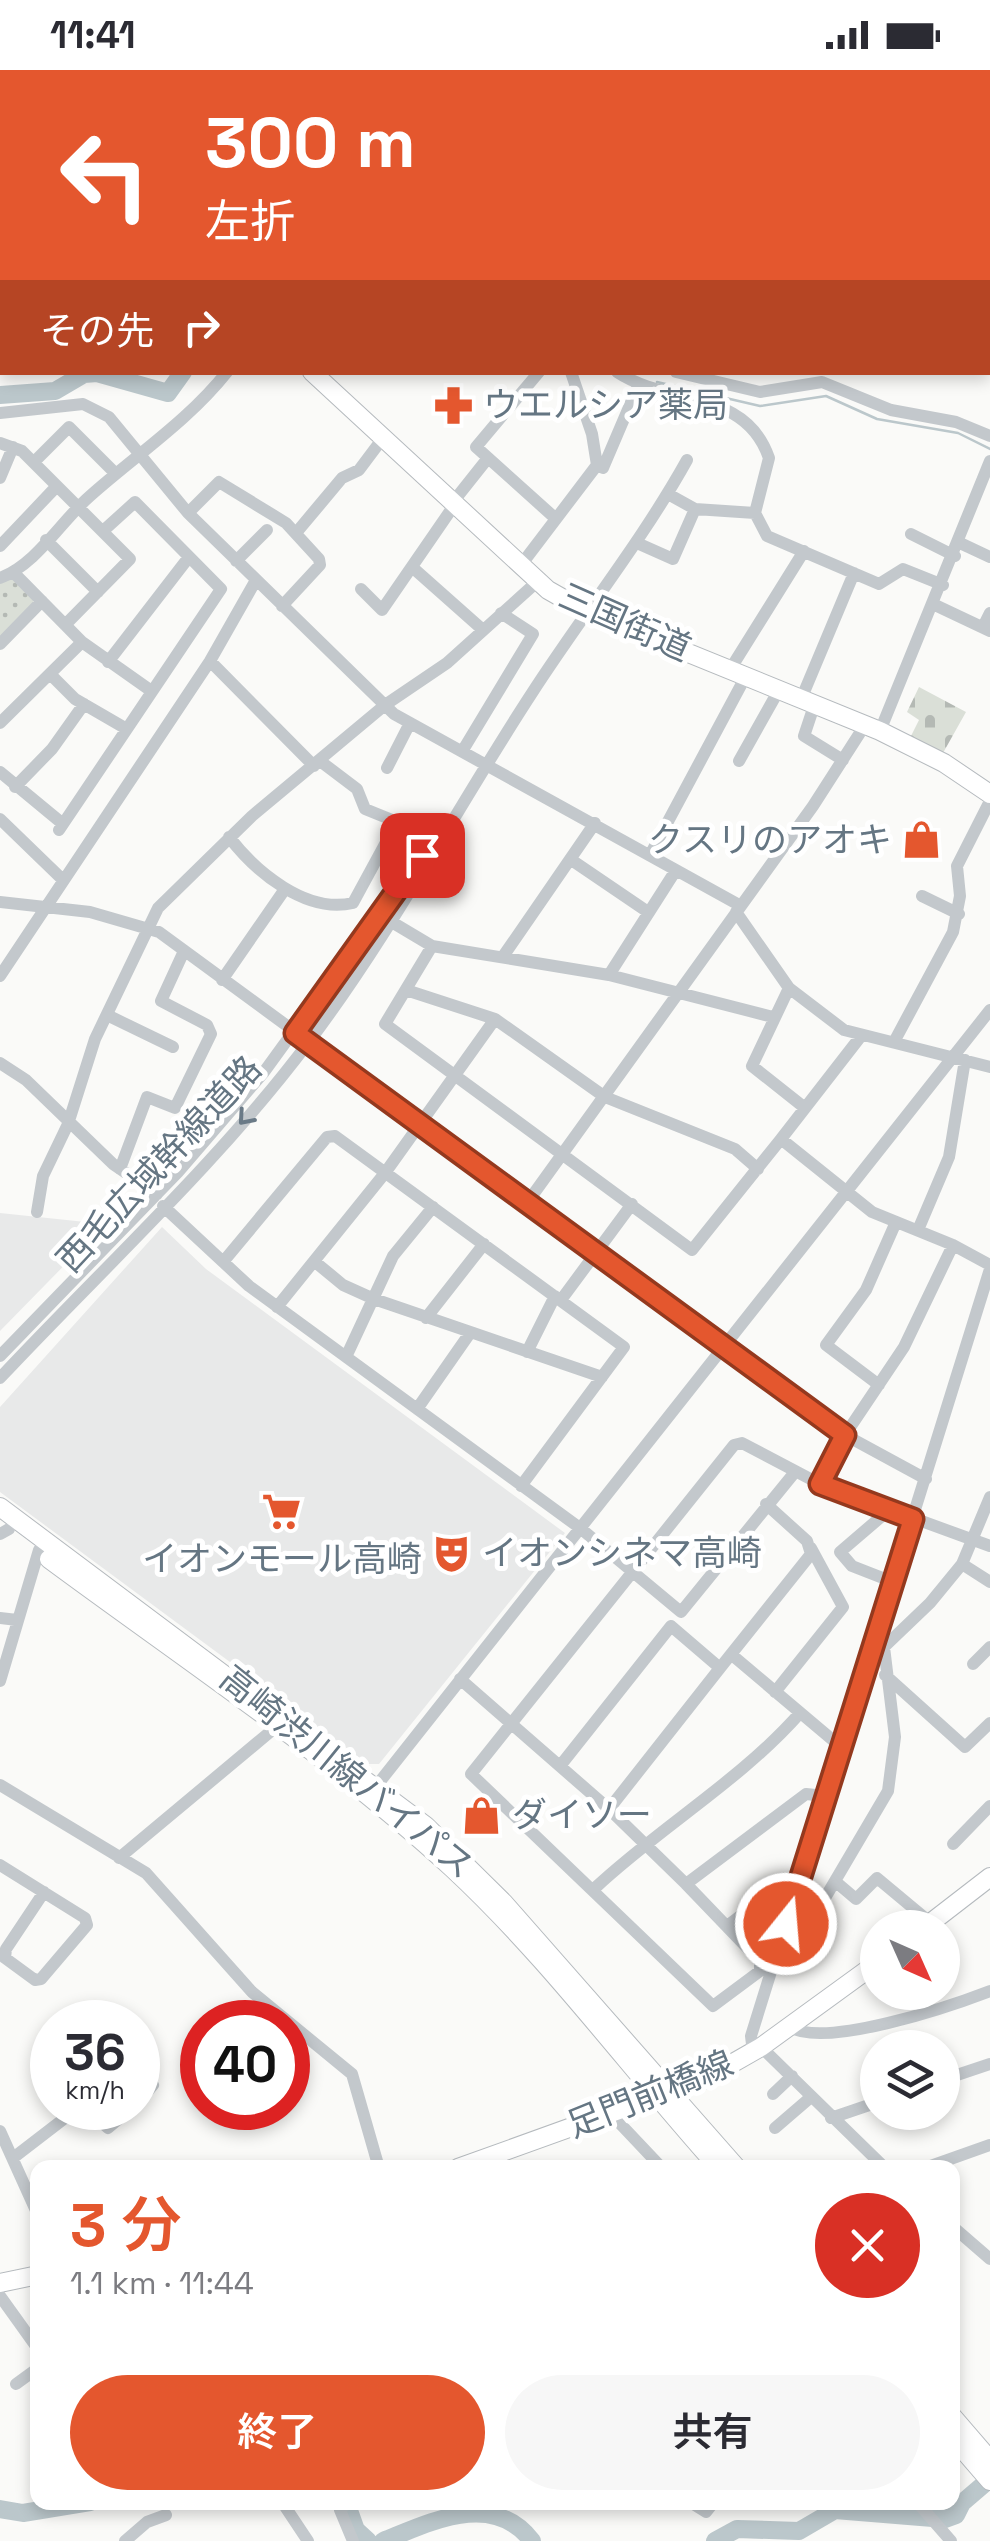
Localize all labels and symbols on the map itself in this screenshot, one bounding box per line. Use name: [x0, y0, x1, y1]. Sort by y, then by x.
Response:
place label: ウエルシア薬局: [483, 383, 728, 427]
pharmacy icon: ウエルシア薬局: [432, 384, 474, 426]
street label: 三国街道: [552, 573, 698, 671]
pin: [380, 813, 465, 898]
place label: クスリのアオキ: [648, 818, 892, 862]
shop icon: クスリのアオキ: [901, 819, 943, 861]
street label: 西毛広域幹線道路: [47, 1047, 271, 1281]
one-way arrow: [239, 1106, 257, 1125]
supermarket icon: イオンモール高崎: [261, 1491, 303, 1533]
place label: イオンシネマ高崎: [482, 1531, 762, 1575]
theatre icon: イオンシネマ高崎: [431, 1532, 473, 1574]
place label: イオンモール高崎: [142, 1537, 422, 1581]
street label: 高崎渋川線バイパス: [211, 1656, 483, 1888]
place label: ダイソー: [512, 1793, 652, 1837]
shop icon: ダイソー: [461, 1794, 503, 1836]
position arrow: [734, 1872, 838, 1976]
north arrow: [860, 1910, 960, 2010]
speed limit sign: 40: [180, 2000, 310, 2130]
street label: 足門前橋線: [561, 2041, 739, 2147]

